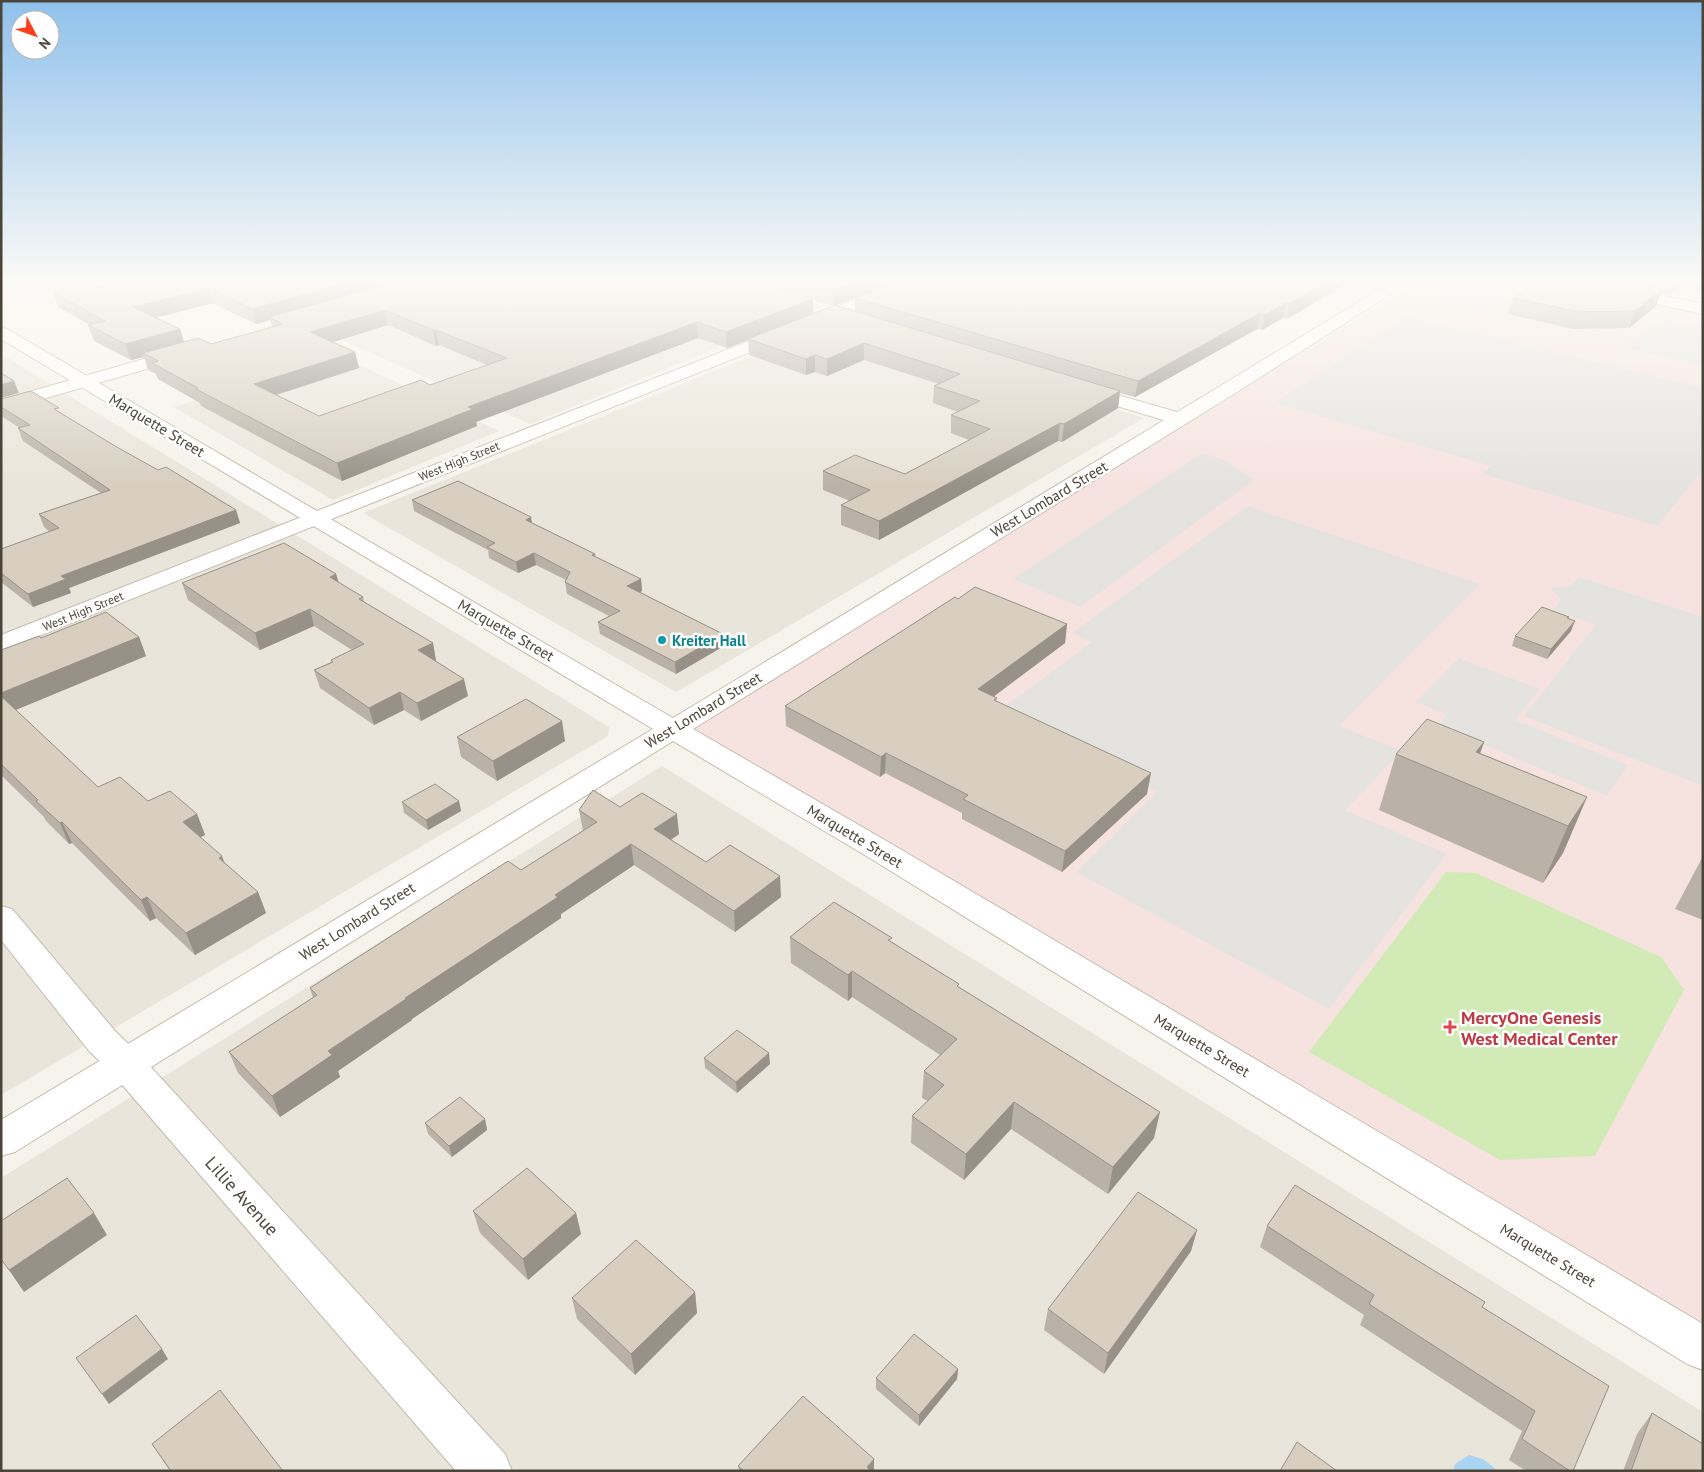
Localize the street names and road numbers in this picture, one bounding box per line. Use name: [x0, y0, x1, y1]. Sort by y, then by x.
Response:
street label: Marquette Street: [106, 389, 208, 461]
street label: West High Street: [416, 438, 502, 484]
street label: West Lombard Street: [987, 457, 1111, 541]
street label: West High Street: [40, 588, 126, 634]
street label: Marquette Street: [454, 595, 558, 665]
street label: West Lombard Street: [641, 668, 765, 752]
street label: Marquette Street: [804, 800, 906, 872]
street label: West Lombard Street: [296, 878, 418, 964]
street label: Marquette Street: [1151, 1009, 1253, 1081]
street label: Lillie Avenue: [200, 1151, 284, 1241]
street label: Marquette Street: [1497, 1219, 1599, 1291]

